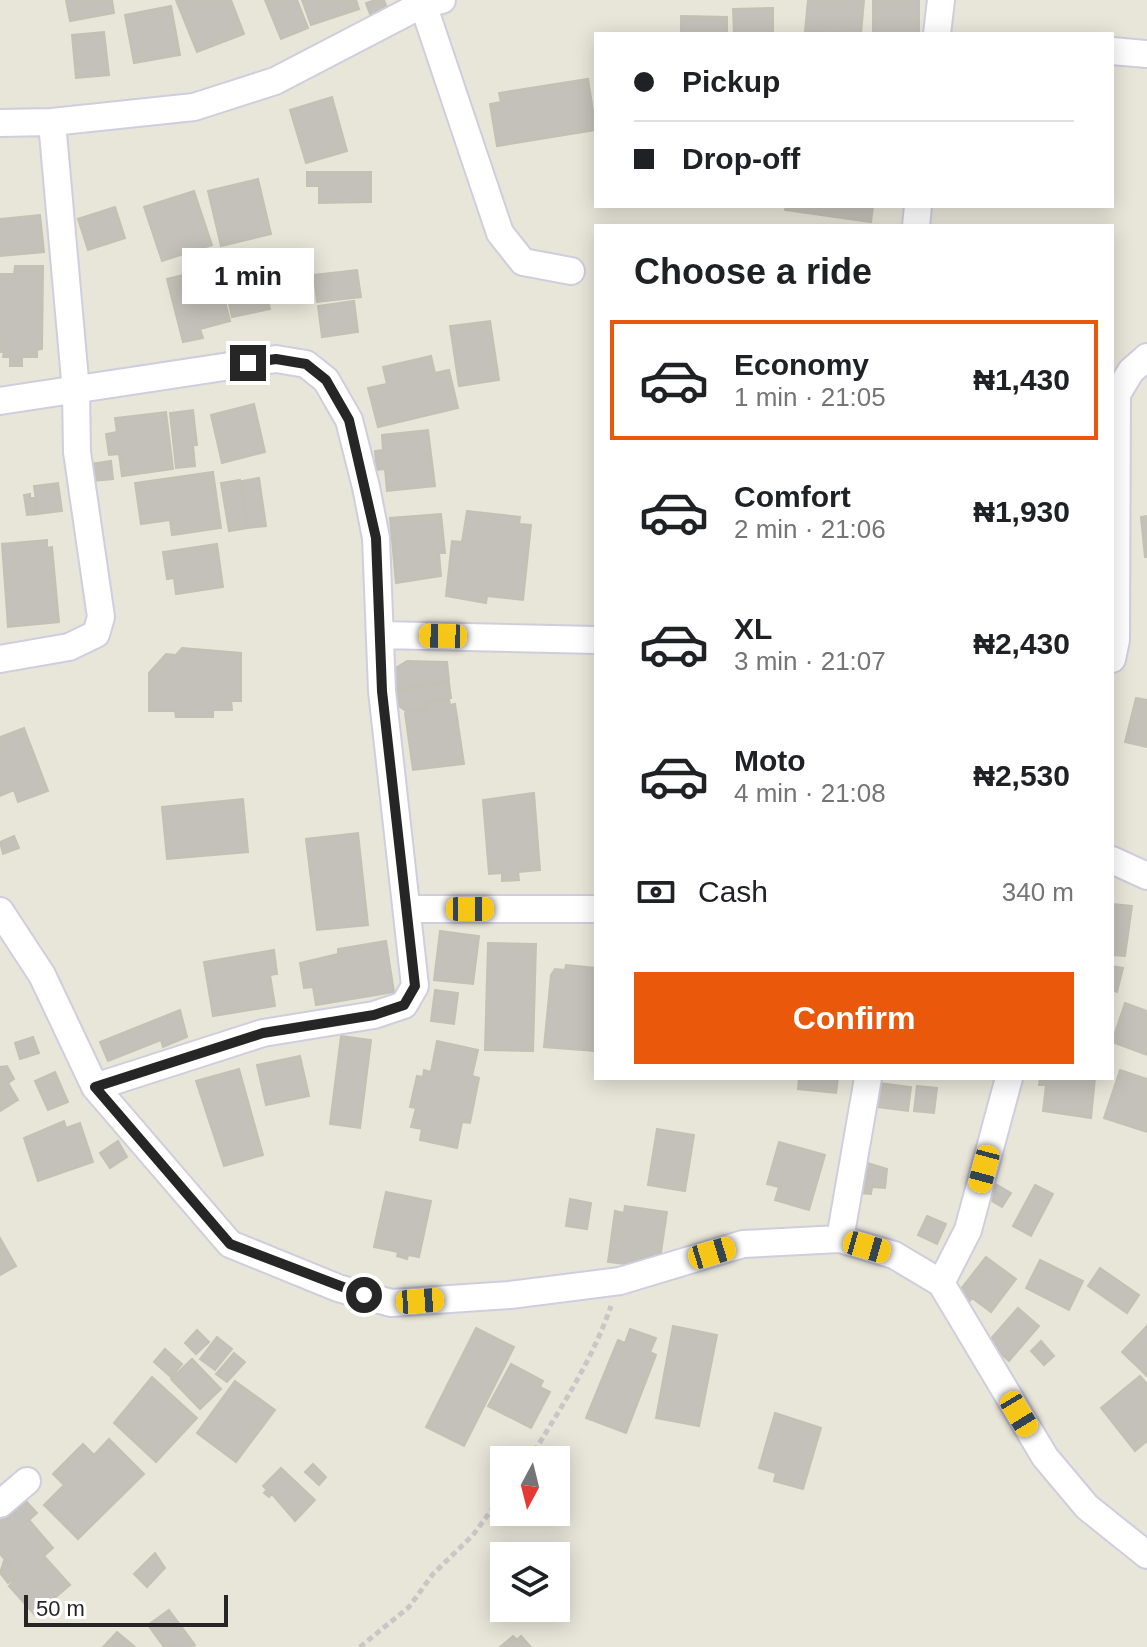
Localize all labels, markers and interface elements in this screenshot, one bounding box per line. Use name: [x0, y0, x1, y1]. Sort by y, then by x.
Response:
text: Pickup: [682, 65, 780, 98]
text: Drop-off: [682, 142, 800, 175]
callout: 1 min: [182, 247, 314, 303]
text: Choose a ride: [634, 251, 872, 292]
text: 1 min: [214, 261, 282, 291]
icon: car: [638, 344, 710, 416]
route end: [230, 345, 266, 381]
text: Economy: [734, 348, 869, 381]
text: ₦1,430: [973, 363, 1070, 396]
text: 1 min · 21:05: [734, 382, 886, 412]
icon: car: [638, 476, 710, 548]
text: Comfort: [734, 480, 851, 513]
text: ₦1,930: [973, 495, 1070, 528]
text: 2 min · 21:06: [734, 514, 886, 544]
icon: car: [638, 608, 710, 680]
text: XL: [734, 612, 772, 645]
car: [419, 624, 467, 648]
text: ₦2,430: [973, 627, 1070, 660]
text: 3 min · 21:07: [734, 646, 886, 676]
icon: car: [638, 740, 710, 812]
text: Moto: [734, 744, 806, 777]
text: ₦2,530: [973, 759, 1070, 792]
text: 4 min · 21:08: [734, 778, 886, 808]
icon: cash: [634, 870, 678, 914]
text: Cash: [698, 875, 768, 908]
text: 340 m: [1002, 877, 1074, 907]
car: [446, 897, 494, 921]
button: Confirm: [634, 972, 1074, 1064]
car: [966, 1143, 1002, 1195]
car: [841, 1229, 893, 1265]
car: [686, 1235, 738, 1271]
route start: [346, 1277, 382, 1313]
car: [395, 1287, 445, 1315]
car: [996, 1387, 1042, 1441]
north arrow: [490, 1446, 570, 1526]
map controls: [490, 1446, 570, 1622]
button: layers: [490, 1542, 570, 1622]
scale bar: [24, 1591, 228, 1627]
text: 50 m: [36, 1596, 85, 1621]

